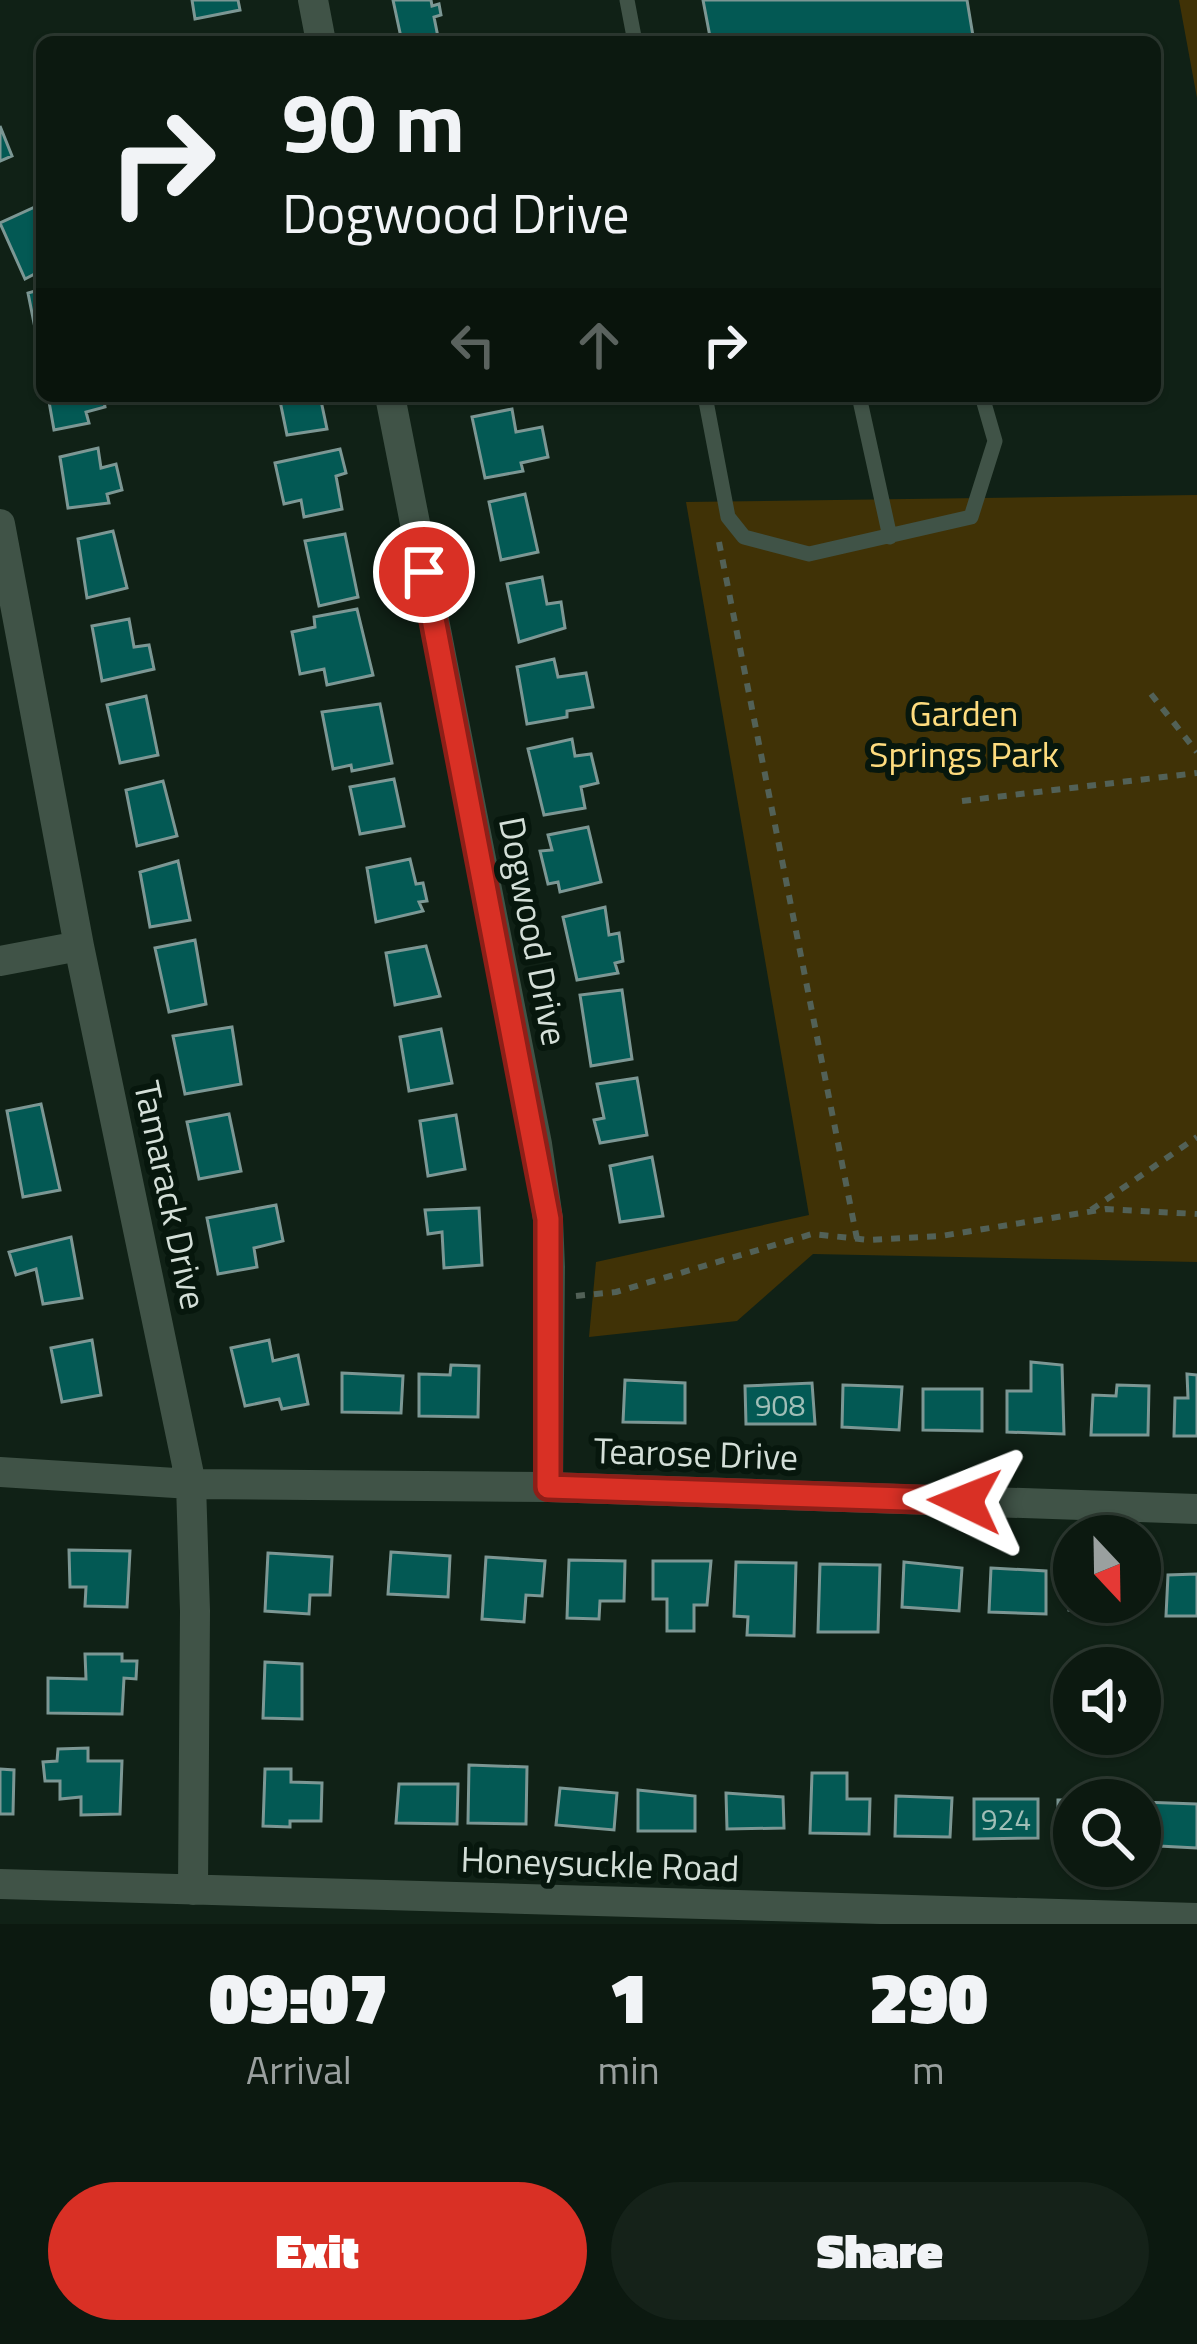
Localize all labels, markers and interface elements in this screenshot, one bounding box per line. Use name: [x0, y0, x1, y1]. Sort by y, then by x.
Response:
text: 90 m: [282, 57, 465, 185]
icon: right: [84, 84, 240, 240]
text: Dogwood Drive: [282, 172, 630, 254]
icon: left: [440, 312, 506, 378]
icon: ahead: [566, 312, 632, 378]
icon: right: [692, 312, 758, 378]
pin: [373, 521, 475, 623]
icon: arrive: [391, 539, 457, 605]
park label: Garden Springs Park: [869, 685, 1059, 781]
street label: Dogwood Drive: [485, 812, 583, 1050]
street label: Tamarack Drive: [120, 1076, 222, 1314]
house number: 908: [755, 1382, 805, 1428]
street label: Tearose Drive: [593, 1422, 799, 1484]
position arrow: [902, 1438, 1028, 1564]
north arrow: [1053, 1515, 1161, 1623]
map controls: [1053, 1515, 1161, 1887]
button: sound: [1053, 1647, 1161, 1755]
button: search: [1053, 1779, 1161, 1887]
house number: 924: [981, 1796, 1031, 1842]
street label: Honeysuckle Road: [460, 1831, 740, 1895]
text: 09:07: [209, 1941, 388, 2051]
text: 1: [609, 1941, 648, 2051]
text: 290: [869, 1941, 988, 2051]
text: Arrival: [246, 2040, 352, 2099]
text: min: [598, 2040, 660, 2099]
text: m: [912, 2040, 945, 2099]
button: Exit: [48, 2182, 587, 2320]
button: Share: [611, 2182, 1149, 2320]

